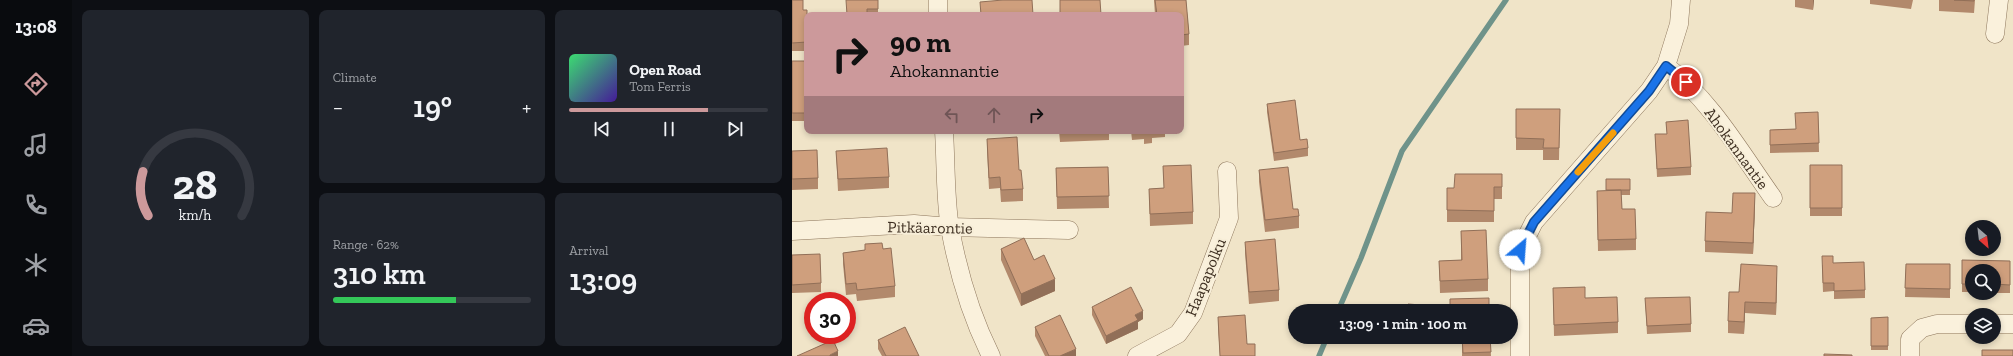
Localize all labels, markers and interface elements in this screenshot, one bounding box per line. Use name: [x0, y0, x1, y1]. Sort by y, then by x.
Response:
text: 13:08: [15, 16, 57, 38]
text: 90 m: [890, 26, 951, 59]
icon: right: [824, 28, 876, 80]
text: Ahokannantie: [890, 60, 999, 82]
text: Open Road: [629, 61, 701, 79]
pin: [1669, 65, 1703, 99]
icon: directions: [22, 70, 50, 98]
text: Climate: [333, 70, 377, 85]
icon: arrive: [1675, 71, 1697, 93]
text: Tom Ferris: [629, 79, 691, 94]
text: 19°: [413, 89, 452, 125]
text: −: [333, 94, 343, 121]
text: +: [522, 94, 531, 121]
icon: left: [941, 104, 963, 126]
icon: ahead: [983, 104, 1005, 126]
icon: right: [1025, 104, 1047, 126]
street label: Ahokannantie: [1700, 104, 1773, 193]
icon: previous: [591, 118, 613, 140]
icon: pause: [658, 118, 680, 140]
icon: next: [724, 118, 746, 140]
icon: music: [22, 131, 50, 159]
text: 28: [173, 160, 218, 210]
icon: phone: [22, 191, 50, 219]
text: km/h: [179, 207, 212, 224]
street label: Pitkäarontie: [887, 217, 973, 238]
north arrow: [1965, 220, 2001, 256]
map controls: [1965, 220, 2001, 344]
position arrow: [1499, 229, 1541, 271]
street label: Haapapolku: [1181, 235, 1230, 319]
text: Range · 62%: [333, 237, 399, 252]
text: Arrival: [569, 243, 609, 258]
icon: climate: [22, 251, 50, 279]
text: 310 km: [333, 256, 426, 292]
text: 13:09: [569, 262, 637, 298]
button: search: [1965, 264, 2001, 300]
speed limit sign: 30: [804, 292, 856, 344]
button: layers: [1965, 308, 2001, 344]
icon: car: [22, 312, 50, 340]
text: 13:09 · 1 min · 100 m: [1339, 315, 1467, 333]

